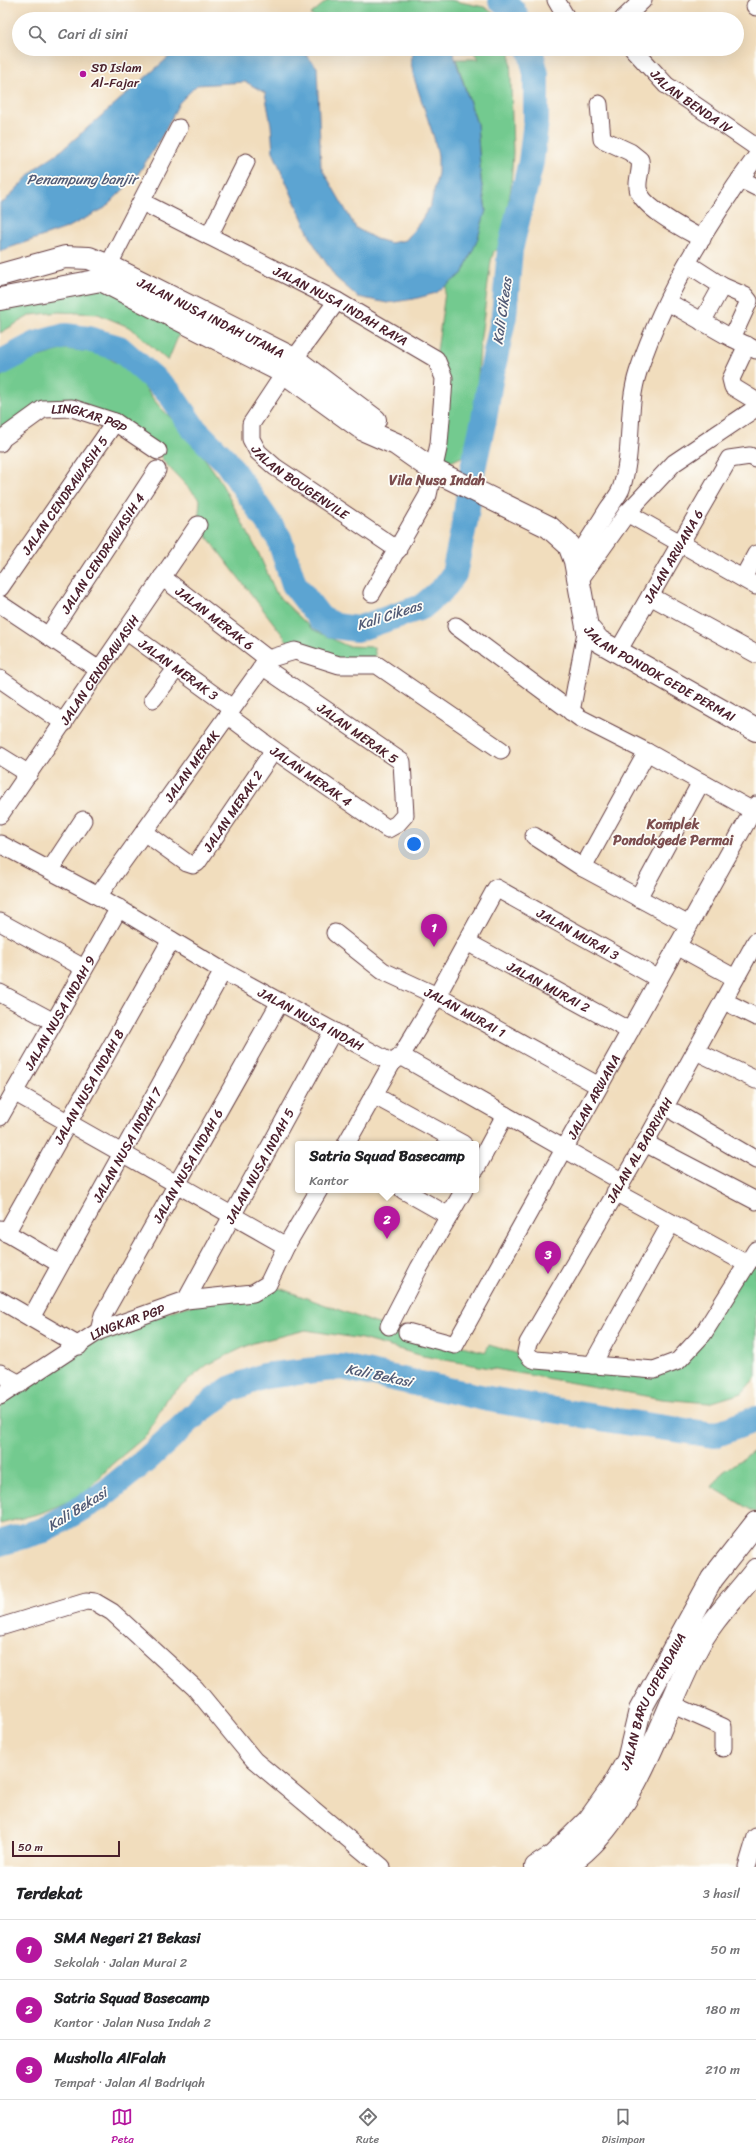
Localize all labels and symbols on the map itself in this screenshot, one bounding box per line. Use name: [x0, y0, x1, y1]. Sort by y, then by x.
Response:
place label: SD Islam Al-Fajar: [90, 56, 142, 94]
street label: JALAN BENDA IV: [644, 63, 738, 140]
marker: SD Islam Al-Fajar: [78, 69, 88, 79]
water label: Penampung banjir: [27, 167, 139, 192]
street label: JALAN NUSA INDAH RAYA: [268, 259, 412, 352]
street label: JALAN NUSA INDAH UTAMA: [132, 271, 288, 364]
water label: Kali Cikeas: [485, 274, 520, 346]
street label: LINGKAR PGP: [51, 397, 132, 440]
street label: JALAN CENDRAWASIH 5: [15, 431, 114, 561]
street label: JALAN BOUGENVILE: [244, 441, 354, 526]
district label: Vila Nusa Indah: [389, 468, 486, 493]
street label: JALAN CENDRAWASIH 4: [54, 488, 151, 619]
street label: JALAN ARWANA 6: [637, 505, 710, 608]
street label: JALAN MERAK 6: [169, 580, 259, 656]
water label: Kali Cikeas: [353, 593, 427, 638]
street label: JALAN CENDRAWASIH: [53, 609, 146, 731]
street label: JALAN PONDOK GEDE PERMAI: [577, 619, 740, 728]
street label: JALAN MERAK 3: [133, 632, 223, 707]
street label: JALAN MERAK 5: [311, 696, 403, 770]
street label: JALAN MERAK: [157, 725, 226, 808]
street label: JALAN MERAK 4: [265, 739, 357, 813]
street label: JALAN MERAK 2: [196, 765, 269, 857]
district label: Komplek Pondokgede Permai: [613, 812, 734, 853]
your location: [404, 834, 424, 854]
street label: JALAN MURAI 3: [531, 901, 623, 967]
pin: 1: [421, 914, 447, 947]
street label: JALAN NUSA INDAH 9: [17, 951, 102, 1076]
street label: JALAN MURAI 2: [502, 954, 595, 1019]
street label: JALAN MURAI 1: [420, 980, 510, 1044]
street label: JALAN NUSA INDAH: [253, 981, 369, 1058]
street label: JALAN NUSA INDAH 8: [47, 1025, 131, 1150]
street label: JALAN ARWANA: [560, 1050, 627, 1145]
street label: JALAN NUSA INDAH 7: [86, 1082, 169, 1208]
street label: JALAN AL BADRIYAH: [599, 1093, 679, 1208]
street label: JALAN NUSA INDAH 6: [146, 1104, 229, 1228]
street label: JALAN NUSA INDAH 5: [218, 1104, 301, 1229]
pin: 2: [374, 1206, 400, 1239]
pin: 3: [535, 1241, 561, 1274]
street label: LINGKAR PGP: [85, 1297, 169, 1347]
water label: Kali Bekasi: [344, 1356, 417, 1395]
water label: Kali Bekasi: [42, 1479, 115, 1538]
street label: JALAN BARU CIPENDAWA: [613, 1629, 692, 1775]
scale bar: [12, 1839, 120, 1858]

